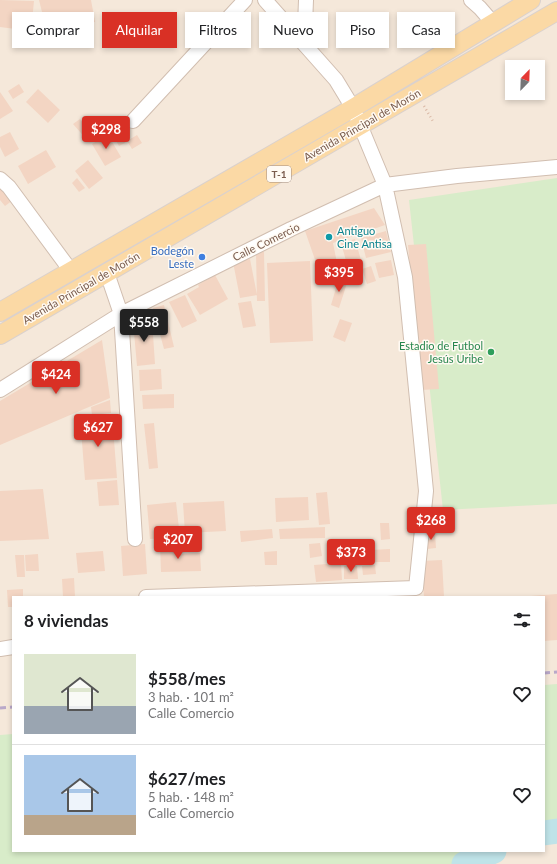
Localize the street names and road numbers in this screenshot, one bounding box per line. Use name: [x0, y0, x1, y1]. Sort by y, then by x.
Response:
street label: Avenida Principal de Morón: [301, 86, 423, 163]
road number: T-1: [267, 166, 291, 182]
street label: Calle Comercio: [230, 220, 301, 263]
street label: Avenida Principal de Morón: [20, 249, 142, 326]

